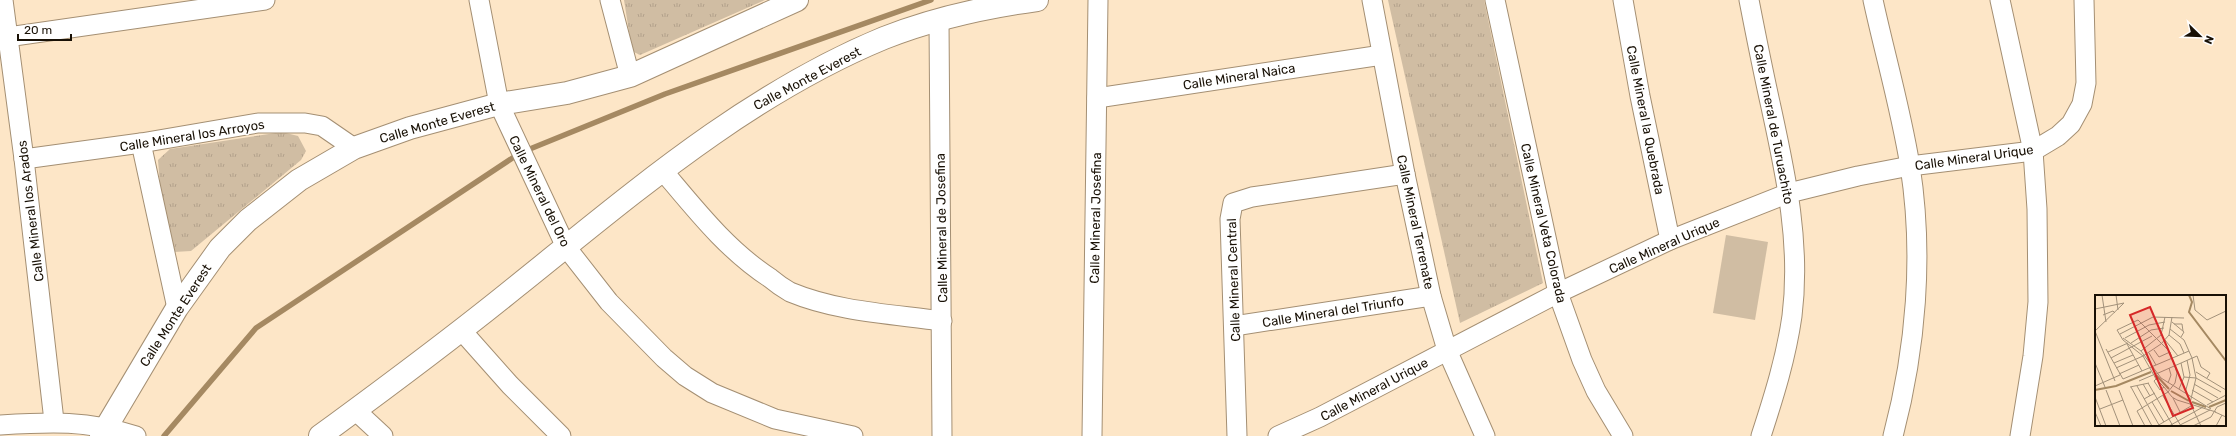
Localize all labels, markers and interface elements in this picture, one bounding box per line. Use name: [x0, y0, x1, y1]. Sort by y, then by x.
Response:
scale bar: [18, 16, 71, 42]
north arrow: [2180, 16, 2220, 56]
text: 20 m: [24, 23, 52, 37]
text: N: [2201, 34, 2216, 46]
street label: Calle Mineral de Turuachito: [1751, 43, 1796, 205]
street label: Calle Monte Everest: [751, 44, 863, 113]
street label: Calle Mineral la Quebrada: [1624, 44, 1667, 196]
street label: Calle Mineral Naica: [1182, 60, 1296, 93]
street label: Calle Monte Everest: [378, 99, 497, 146]
street label: Calle Mineral los Arroyos: [119, 117, 266, 154]
street label: Calle Mineral del Oro: [506, 133, 573, 249]
street label: Calle Mineral los Arados: [14, 139, 47, 282]
street label: Calle Mineral Veta Colorada: [1518, 142, 1569, 304]
street label: Calle Mineral Urique: [1914, 142, 2034, 173]
street label: Calle Mineral Josefina: [1087, 152, 1104, 284]
street label: Calle Mineral de Josefina: [933, 153, 950, 303]
street label: Calle Mineral Terrenate: [1394, 153, 1437, 291]
street label: Calle Mineral Urique: [1606, 214, 1722, 277]
street label: Calle Mineral Central: [1224, 218, 1243, 342]
street label: Calle Monte Everest: [137, 261, 214, 369]
street label: Calle Mineral del Triunfo: [1261, 293, 1405, 330]
inset map: [2095, 295, 2226, 426]
street label: Calle Mineral Urique: [1318, 355, 1431, 424]

